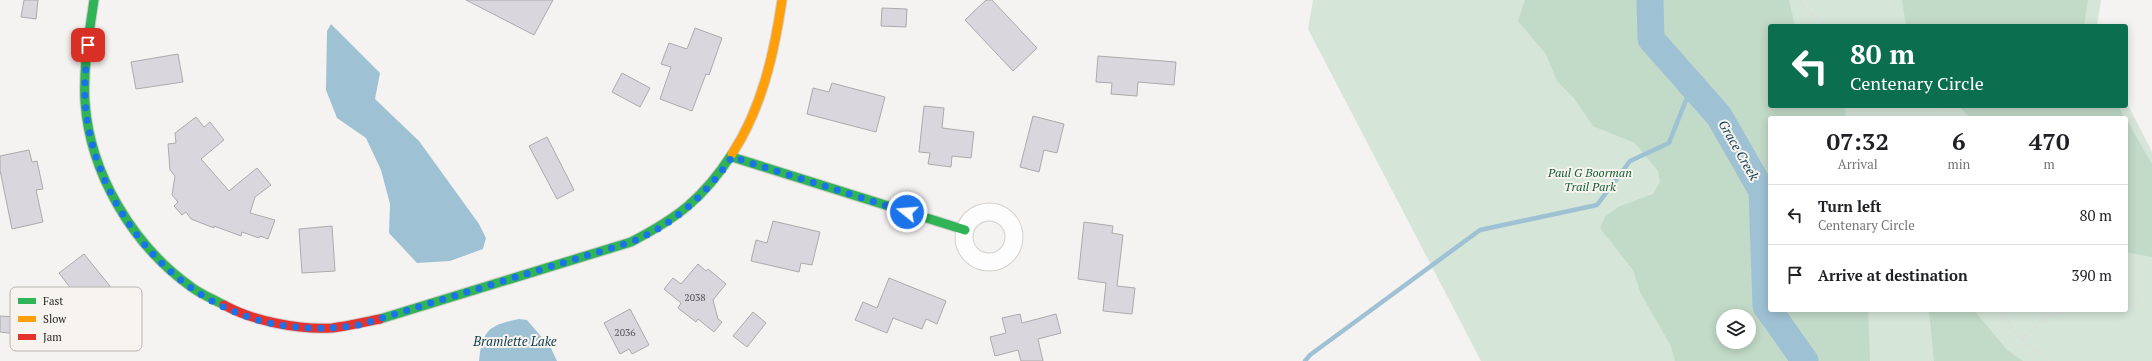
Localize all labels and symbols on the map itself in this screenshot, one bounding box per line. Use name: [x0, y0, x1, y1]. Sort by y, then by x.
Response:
pin: [71, 28, 105, 62]
water label: Grace Creek: [1715, 117, 1764, 184]
park label: Paul G Boorman Trail Park: [1547, 165, 1632, 194]
position arrow: [886, 191, 928, 233]
legend: [10, 287, 142, 351]
house number: 2038: [684, 291, 706, 304]
text: Fast: [43, 294, 63, 308]
text: Slow: [43, 312, 67, 326]
house number: 2036: [614, 326, 636, 339]
text: Jam: [43, 330, 62, 344]
water label: Bramlette Lake: [472, 332, 557, 350]

